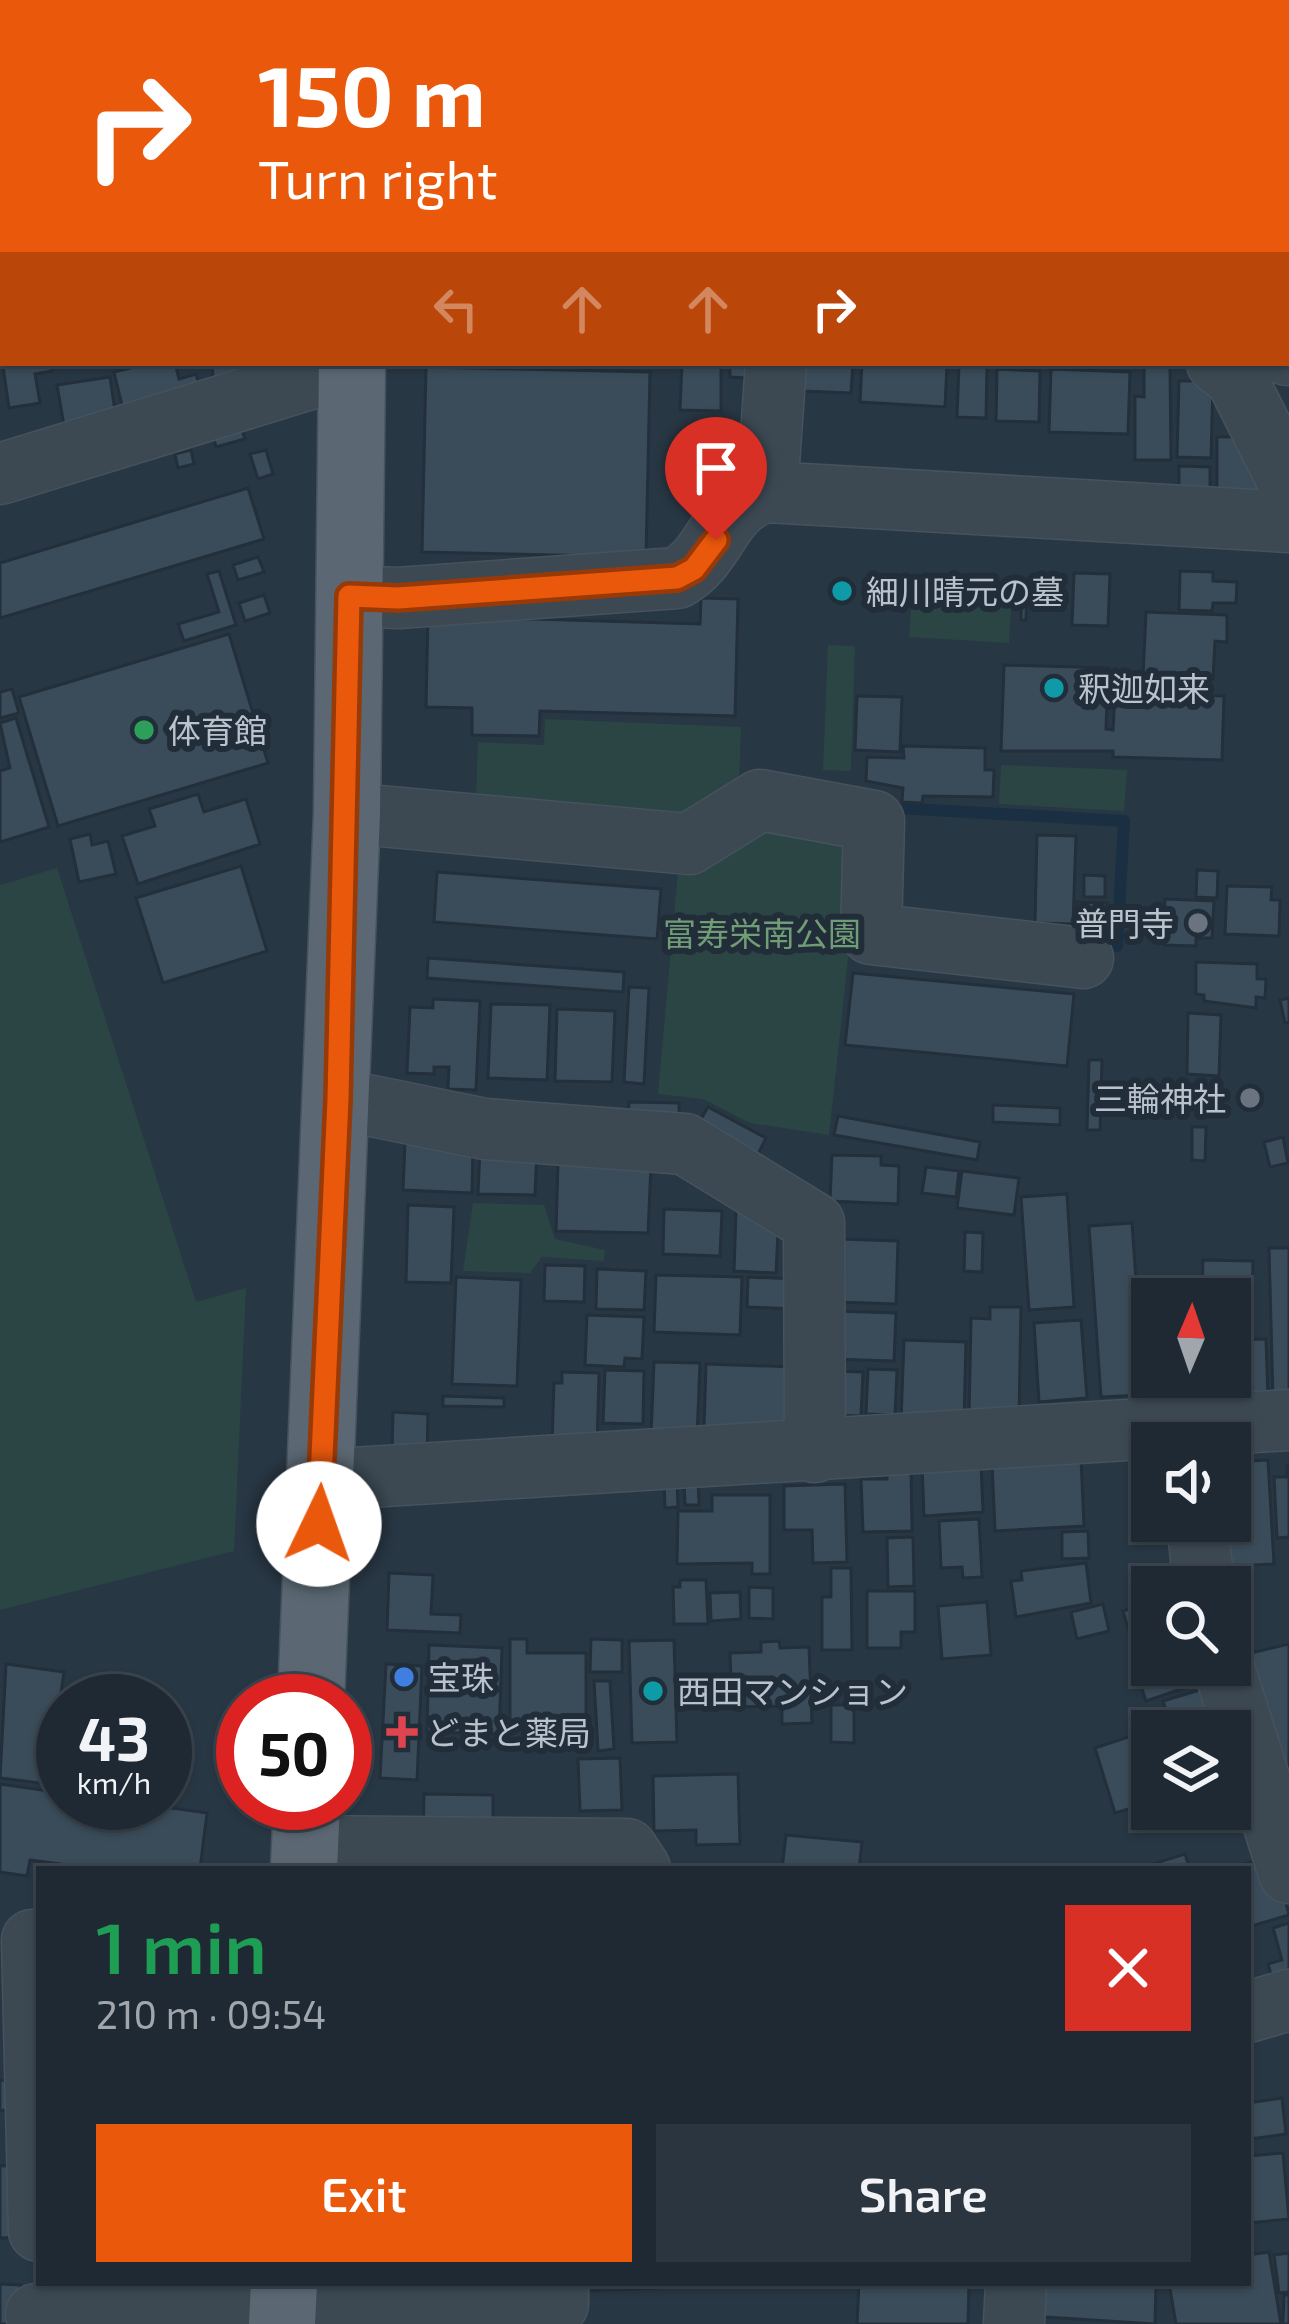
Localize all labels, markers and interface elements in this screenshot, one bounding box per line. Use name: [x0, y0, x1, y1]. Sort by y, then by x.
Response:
text: 150 m: [258, 43, 486, 144]
icon: right: [60, 48, 216, 204]
text: Turn right: [258, 145, 498, 210]
icon: left: [423, 276, 489, 342]
icon: ahead: [549, 276, 615, 342]
icon: ahead: [675, 276, 741, 342]
icon: right: [801, 276, 867, 342]
pin: [665, 417, 767, 540]
icon: arrive: [683, 435, 749, 501]
place label: 細川晴元の墓: [866, 571, 1064, 611]
marker: 細川晴元の墓: [829, 578, 855, 604]
place label: 釈迦如来: [1078, 668, 1210, 708]
marker: 釈迦如来: [1041, 675, 1067, 701]
place label: 体育館: [168, 710, 267, 750]
marker: 体育館: [131, 717, 157, 743]
place label: 普門寺: [1075, 903, 1174, 943]
marker: 普門寺: [1185, 910, 1211, 936]
park label: 富寿栄南公園: [663, 913, 861, 953]
place label: 三輪神社: [1094, 1078, 1226, 1118]
marker: 三輪神社: [1237, 1085, 1263, 1111]
north arrow: [1131, 1278, 1251, 1398]
map controls: [1131, 1278, 1251, 1830]
button: sound: [1131, 1422, 1251, 1542]
position arrow: [256, 1461, 382, 1587]
button: search: [1131, 1566, 1251, 1686]
place label: 宝珠: [428, 1657, 494, 1697]
marker: 宝珠: [391, 1664, 417, 1690]
place label: 西田マンション: [677, 1671, 908, 1711]
speed limit sign: 50: [216, 1674, 372, 1830]
marker: 西田マンション: [640, 1678, 666, 1704]
text: 43: [78, 1701, 150, 1773]
button: layers: [1131, 1710, 1251, 1830]
place label: どまと薬局: [426, 1712, 591, 1752]
marker: どまと薬局: [389, 1719, 415, 1745]
text: km/h: [77, 1764, 151, 1800]
text: 1 min: [96, 1902, 267, 1988]
button: close: [1065, 1905, 1191, 2031]
text: 210 m · 09:54: [96, 1990, 326, 2037]
button: Exit: [96, 2124, 632, 2262]
button: Share: [656, 2124, 1191, 2262]

